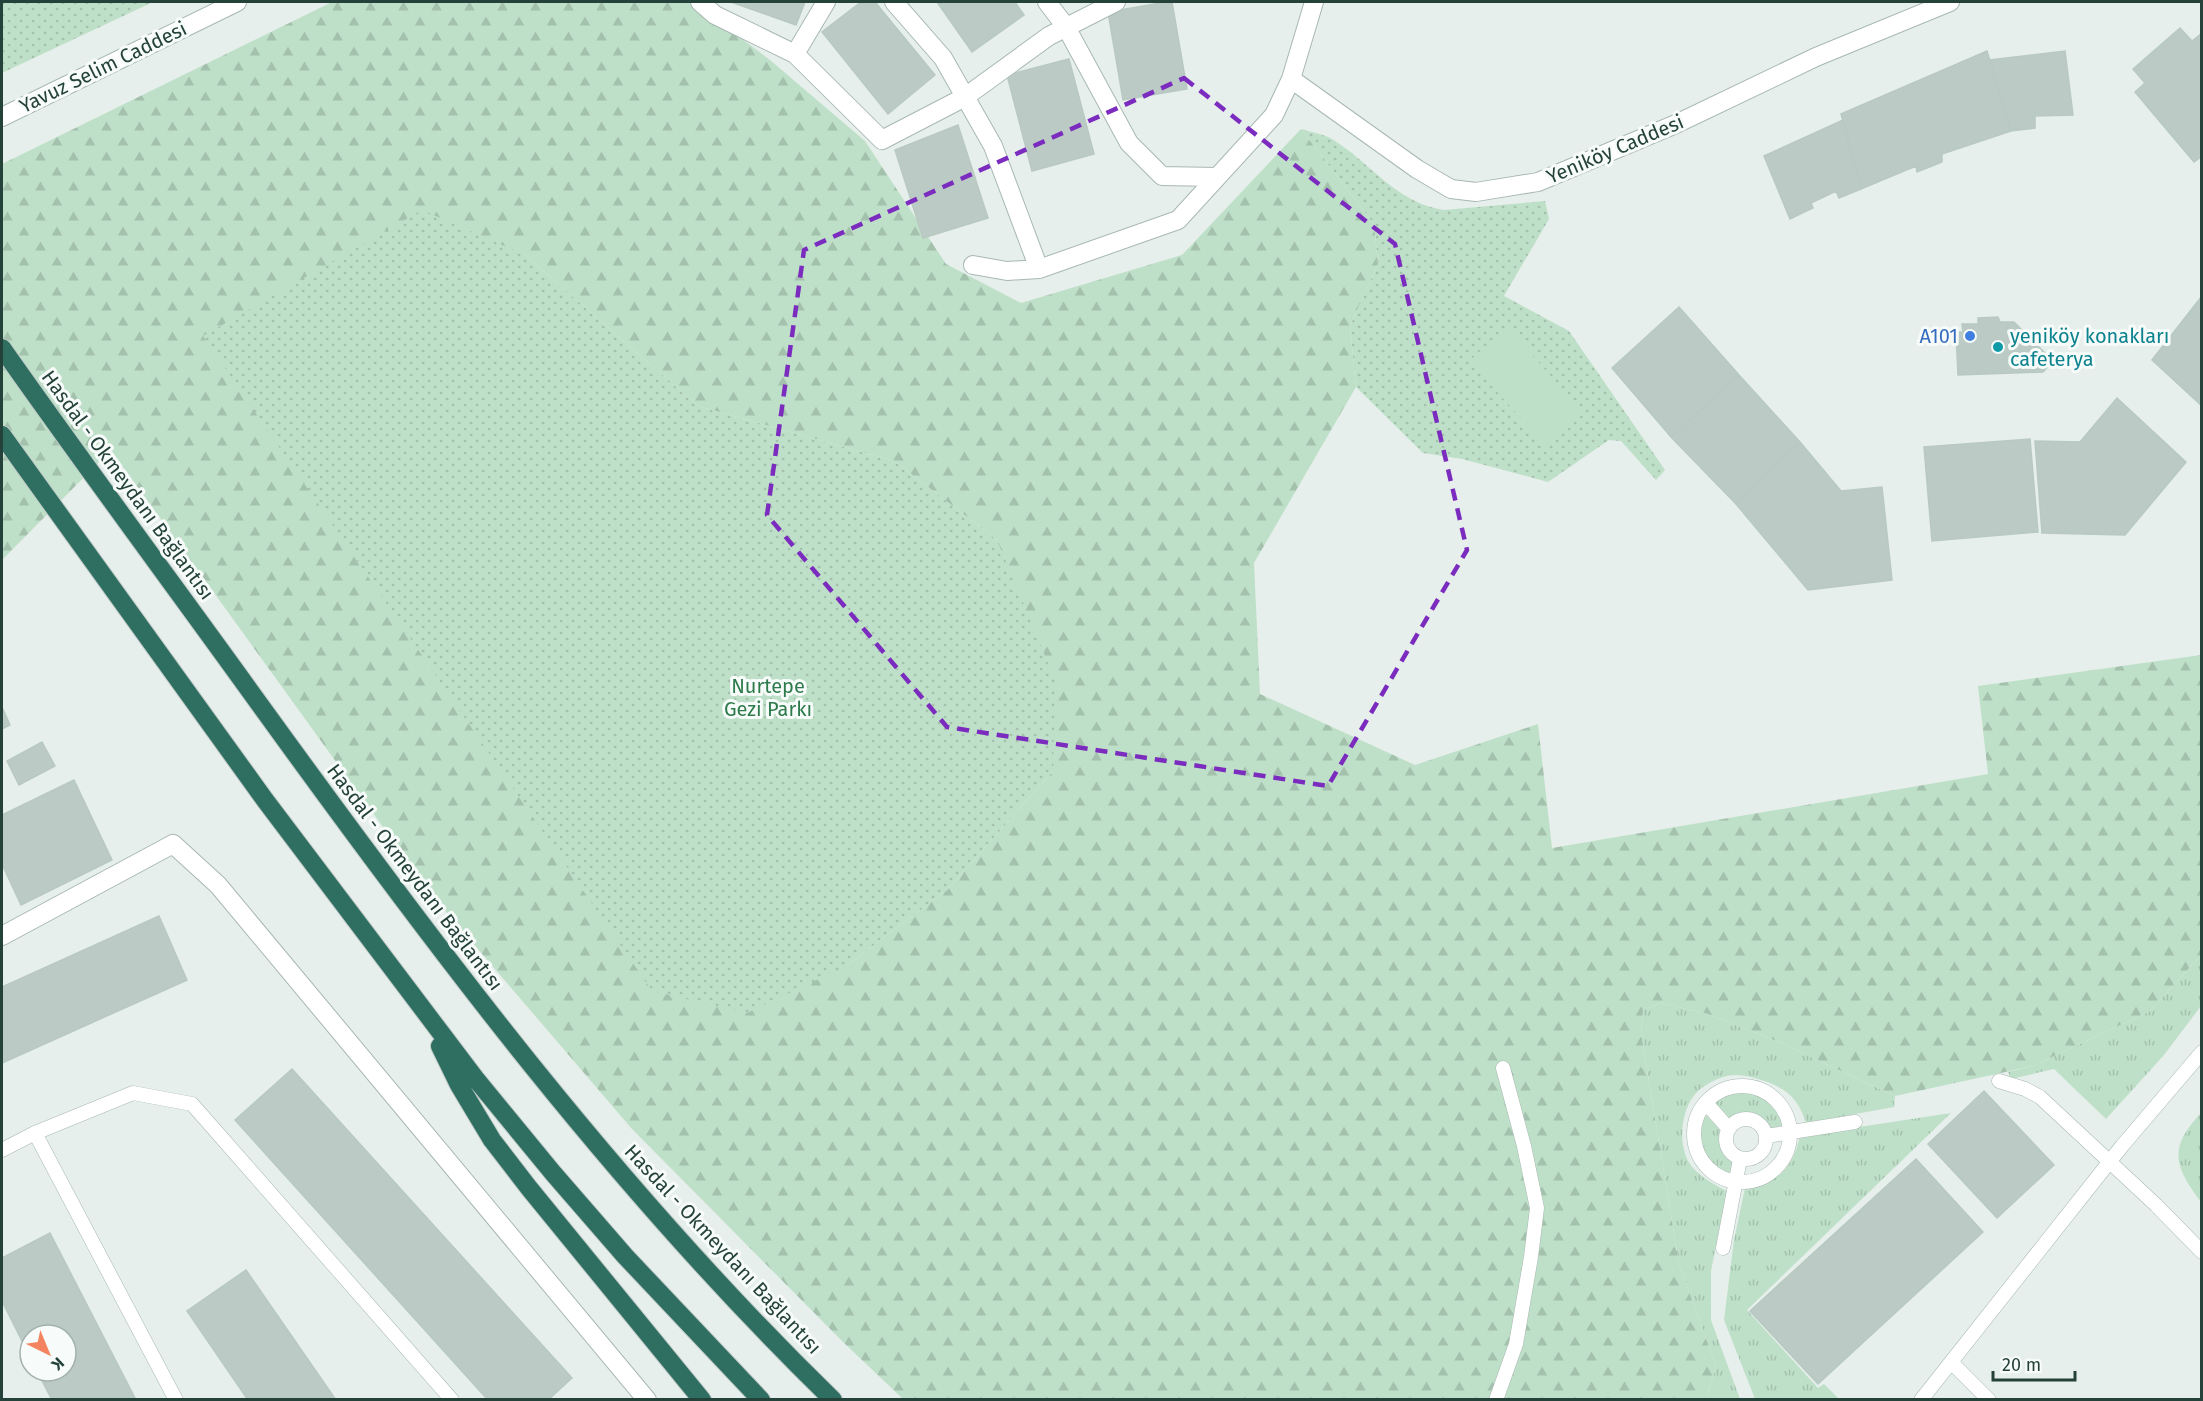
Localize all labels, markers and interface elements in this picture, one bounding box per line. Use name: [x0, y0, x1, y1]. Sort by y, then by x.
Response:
street label: Yavuz Selim Caddesi: [16, 16, 190, 118]
street label: Yeniköy Caddesi: [1543, 109, 1687, 189]
place label: A101: [1920, 324, 1958, 348]
place label: yeniköy konakları cafeterya: [2010, 324, 2169, 371]
marker: A101: [1963, 329, 1977, 343]
marker: yeniköy konakları cafeterya: [1991, 340, 2005, 354]
street label: Hasdal - Okmeydanı Bağlantısı: [37, 366, 219, 604]
park label: Nurtepe Gezi Parkı: [724, 674, 812, 721]
street label: Hasdal - Okmeydanı Bağlantısı: [322, 759, 508, 995]
street label: Hasdal - Okmeydanı Bağlantısı: [620, 1139, 826, 1359]
north arrow: [18, 1323, 78, 1383]
scale bar: [1993, 1344, 2076, 1382]
text: K: [47, 1353, 68, 1375]
text: 20 m: [2002, 1354, 2041, 1376]

